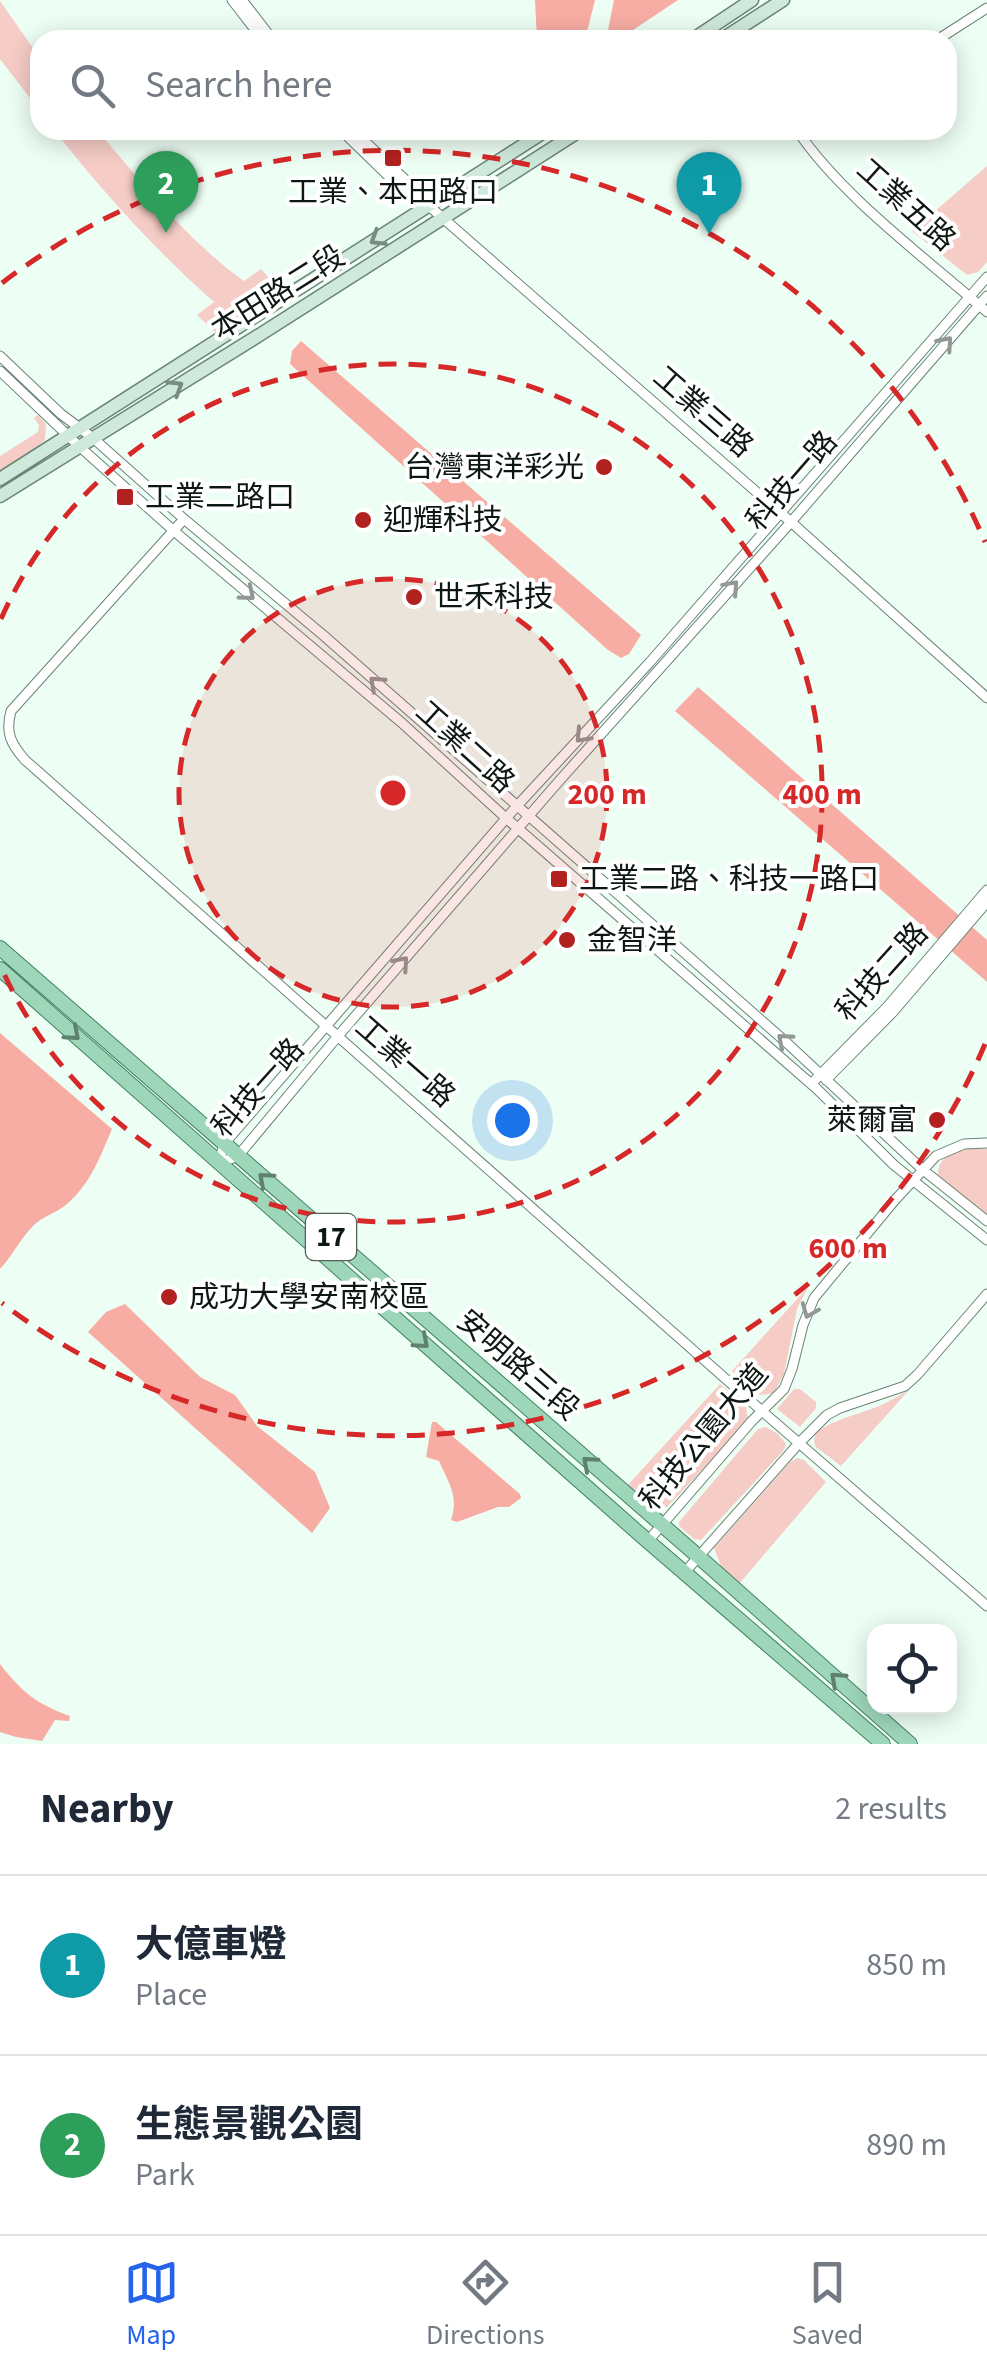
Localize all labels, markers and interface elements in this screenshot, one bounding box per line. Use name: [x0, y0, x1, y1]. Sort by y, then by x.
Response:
search box: [30, 30, 957, 140]
icon: search: [65, 58, 120, 113]
text: Search here: [145, 58, 332, 112]
marker: 工業、本田路口: [382, 147, 404, 169]
street label: 工業五路: [847, 149, 965, 261]
pin: 2: [134, 150, 198, 233]
pin: 1: [676, 152, 742, 234]
place label: 工業、本田路口: [288, 171, 498, 214]
one-way arrow: [369, 227, 387, 246]
street label: 本田路二段: [203, 235, 353, 351]
one-way arrow: [935, 336, 953, 354]
street label: 工業三路: [644, 356, 762, 468]
one-way arrow: [165, 380, 183, 399]
street label: 科技一路: [736, 422, 848, 540]
place label: 台灣東洋彩光: [404, 446, 584, 489]
marker: 台灣東洋彩光: [593, 456, 615, 478]
place label: 工業二路口: [145, 476, 295, 519]
marker: 工業二路口: [114, 486, 136, 508]
place label: 迎輝科技: [383, 499, 503, 542]
marker: 迎輝科技: [352, 509, 374, 531]
place label: 世禾科技: [434, 576, 554, 619]
one-way arrow: [720, 580, 738, 599]
one-way arrow: [237, 582, 255, 600]
marker: 世禾科技: [403, 586, 425, 608]
one-way arrow: [369, 676, 388, 694]
street label: 工業二路: [406, 691, 524, 803]
one-way arrow: [576, 725, 594, 743]
text: 200 m: [567, 773, 647, 816]
text: 400 m: [782, 773, 862, 816]
centre of rings: [375, 775, 411, 811]
place label: 工業二路、科技一路口: [579, 858, 879, 901]
marker: 工業二路、科技一路口: [548, 868, 570, 890]
street label: 科技二路: [826, 913, 938, 1031]
place label: 金智洋: [587, 919, 677, 962]
marker: 金智洋: [556, 929, 578, 951]
one-way arrow: [390, 956, 408, 974]
street label: 工業一路: [346, 1006, 464, 1118]
one-way arrow: [61, 1022, 80, 1040]
street label: 科技一路: [202, 1029, 314, 1147]
one-way arrow: [777, 1033, 795, 1051]
your location: [487, 1095, 538, 1146]
place label: 萊爾富: [827, 1099, 917, 1142]
marker: 萊爾富: [926, 1109, 948, 1131]
one-way arrow: [258, 1173, 277, 1191]
road number: 17: [306, 1214, 356, 1260]
text: 600 m: [808, 1227, 888, 1270]
place label: 成功大學安南校區: [189, 1276, 429, 1319]
marker: 成功大學安南校區: [158, 1286, 180, 1308]
street label: 安明路三段: [447, 1300, 589, 1430]
one-way arrow: [801, 1301, 821, 1319]
one-way arrow: [410, 1330, 429, 1348]
street label: 科技公園大道: [630, 1354, 778, 1520]
one-way arrow: [582, 1456, 600, 1474]
map controls: [867, 1624, 957, 1714]
button: locate: [867, 1624, 957, 1714]
one-way arrow: [830, 1673, 849, 1691]
text: Nearby: [40, 1779, 174, 1839]
text: 2 results: [835, 1786, 947, 1832]
text: 大億車燈: [135, 1918, 287, 1972]
text: 1: [64, 1942, 81, 1988]
text: 850 m: [866, 1942, 947, 1988]
text: Place: [135, 1972, 207, 2018]
text: 生態景觀公園: [135, 2098, 363, 2152]
text: 2: [64, 2122, 81, 2168]
text: 890 m: [866, 2122, 947, 2168]
text: Park: [135, 2152, 195, 2198]
tab: Map: [124, 2255, 179, 2355]
tab: Directions: [426, 2255, 545, 2355]
tab: Saved: [792, 2255, 863, 2355]

